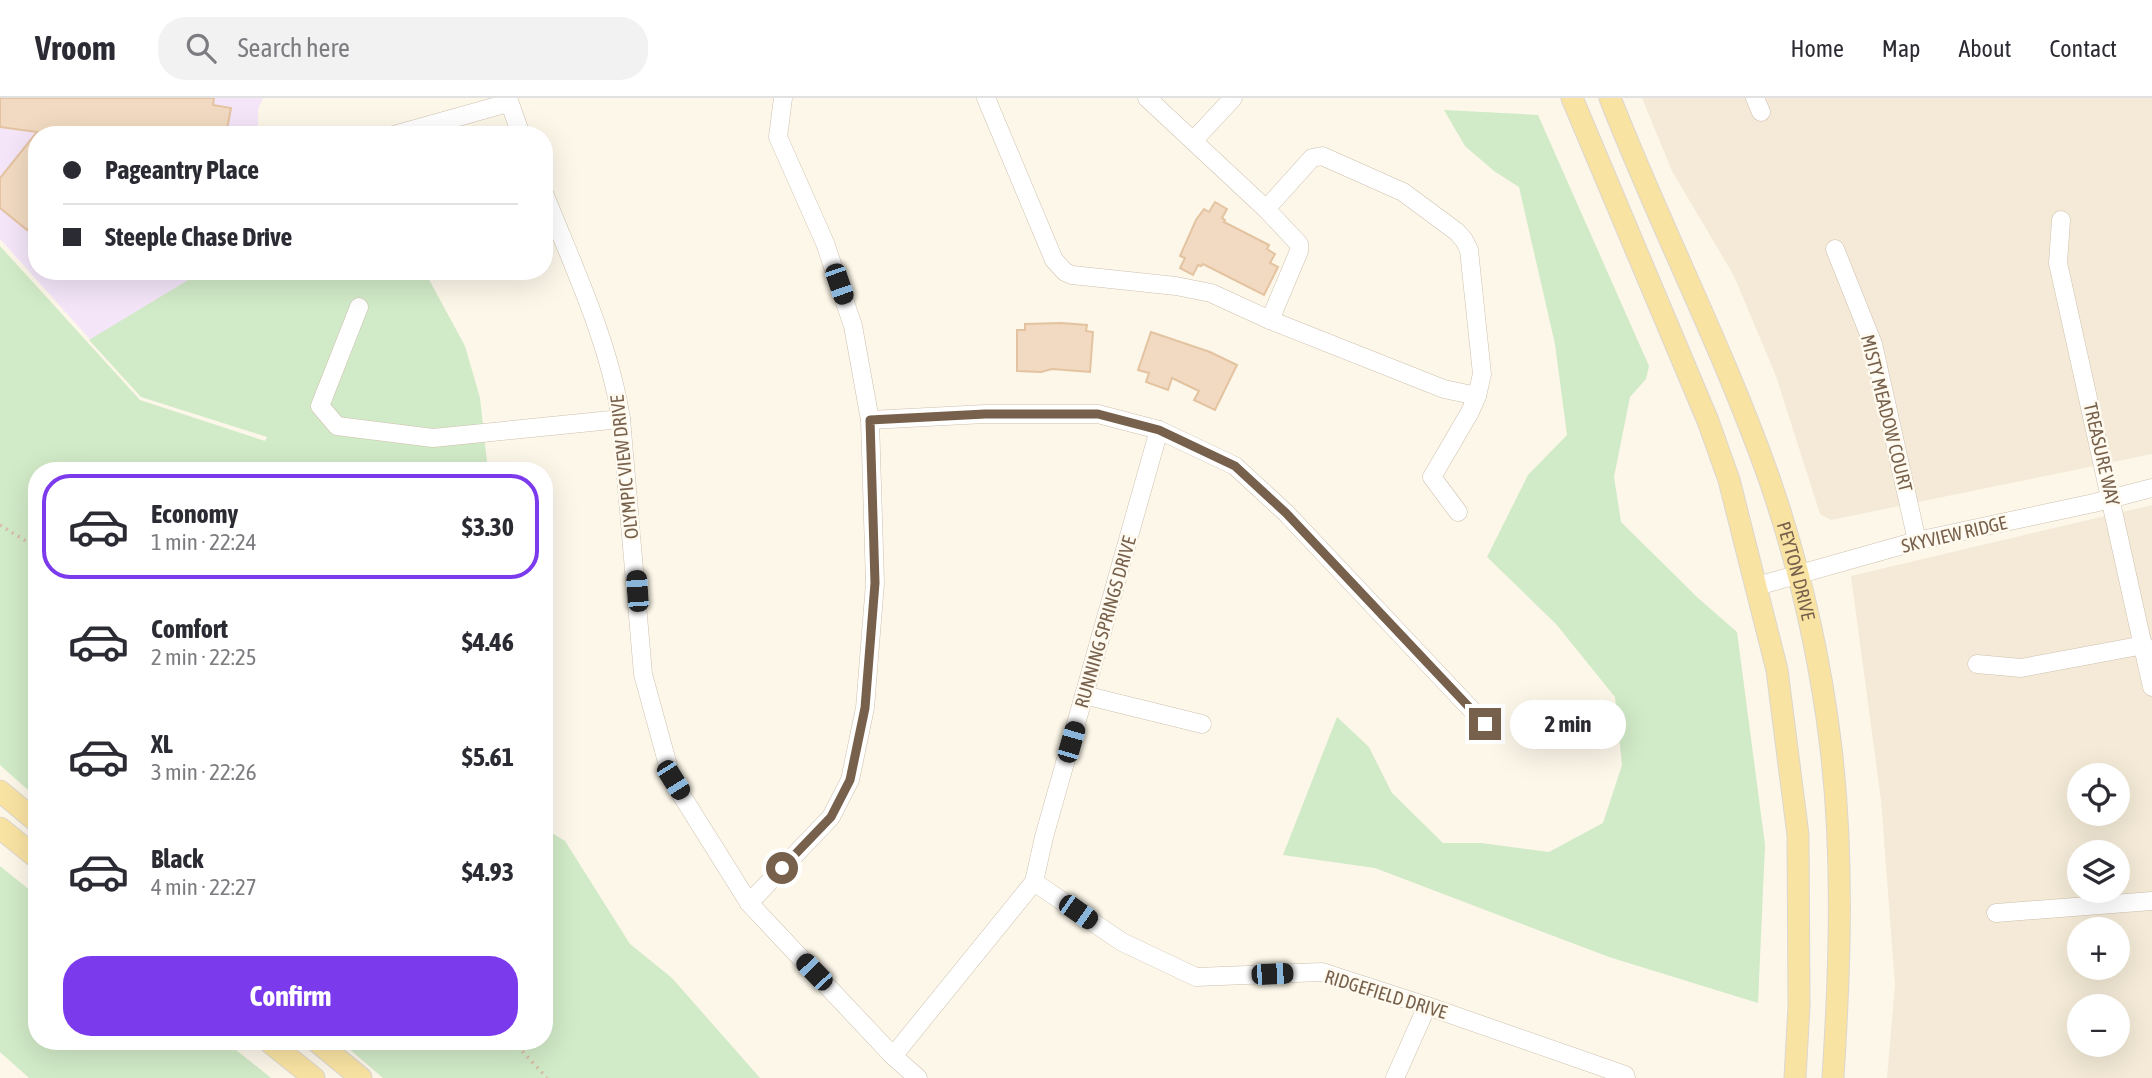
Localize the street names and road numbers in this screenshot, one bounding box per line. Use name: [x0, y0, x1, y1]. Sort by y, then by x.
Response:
street label: MISTY MEADOW COURT: [1857, 332, 1917, 495]
street label: OLYMPIC VIEW DRIVE: [606, 394, 642, 540]
street label: TREASURE WAY: [2079, 400, 2125, 508]
street label: SKYVIEW RIDGE: [1899, 511, 2009, 557]
street label: PEYTON DRIVE: [1773, 519, 1820, 622]
street label: RUNNING SPRINGS DRIVE: [1070, 534, 1140, 710]
street label: RIDGEFIELD DRIVE: [1322, 965, 1450, 1023]

